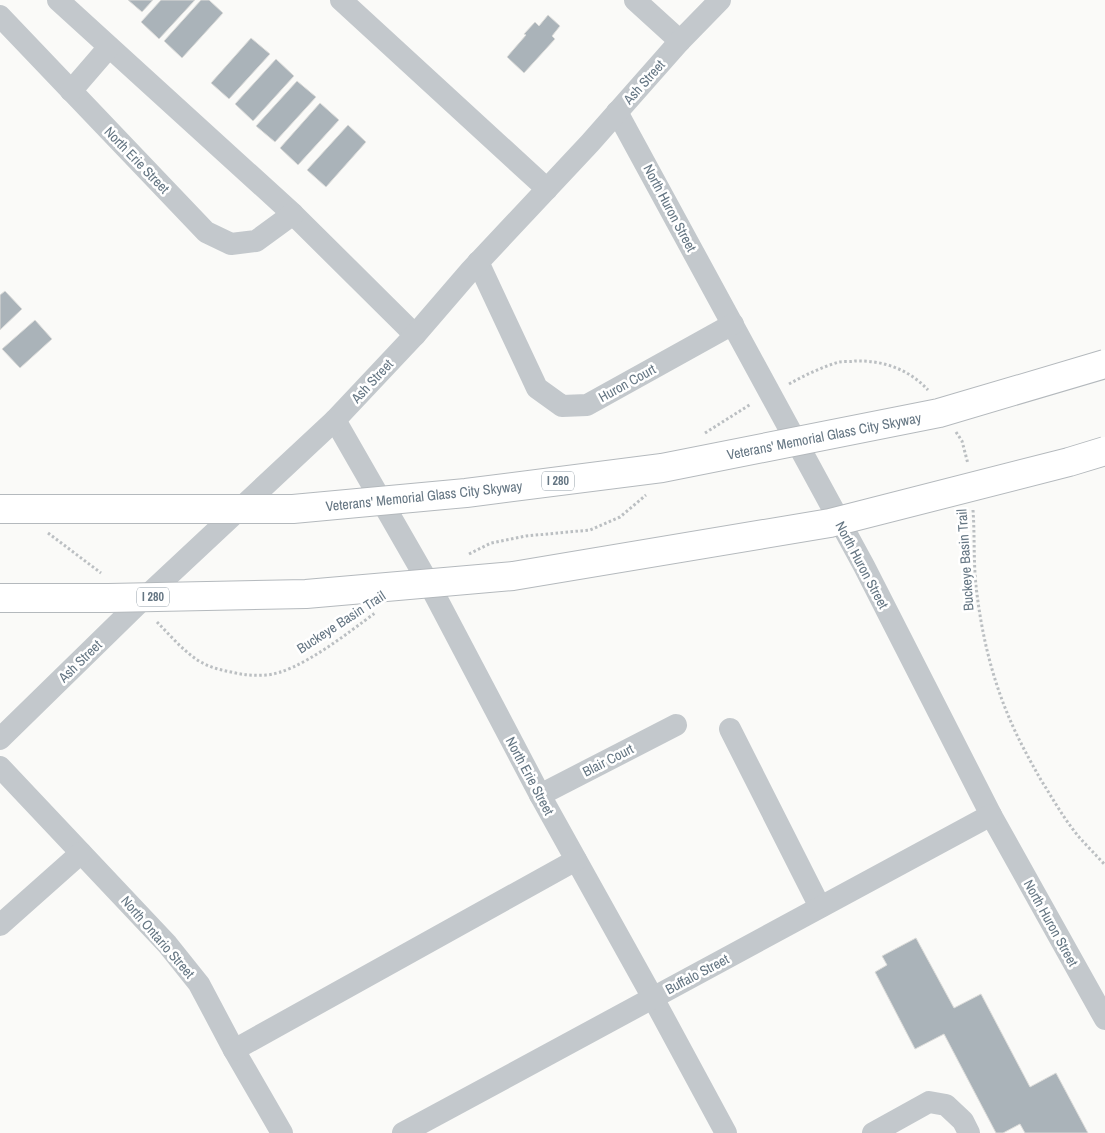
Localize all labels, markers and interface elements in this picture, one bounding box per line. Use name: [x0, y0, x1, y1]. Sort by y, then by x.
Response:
street label: Ash Street: [619, 56, 669, 109]
street label: North Erie Street: [101, 123, 173, 197]
street label: North Huron Street: [639, 161, 701, 255]
street label: Ash Street: [346, 355, 397, 407]
street label: Huron Court: [595, 360, 659, 406]
street label: Veterans' Memorial Glass City Skyway: [725, 408, 923, 464]
road number: I 280: [542, 472, 574, 491]
street label: Veterans' Memorial Glass City Skyway: [325, 477, 523, 515]
street label: Buckeye Basin Trail: [952, 508, 978, 612]
street label: North Huron Street: [831, 518, 893, 612]
street label: Buckeye Basin Trail: [293, 587, 389, 657]
road number: I 280: [137, 588, 169, 606]
street label: Ash Street: [54, 636, 106, 687]
street label: North Erie Street: [502, 734, 558, 818]
street label: Blair Court: [579, 740, 637, 780]
street label: North Huron Street: [1020, 876, 1082, 970]
street label: North Ontario Street: [117, 892, 199, 982]
street label: Buffalo Street: [662, 950, 732, 998]

